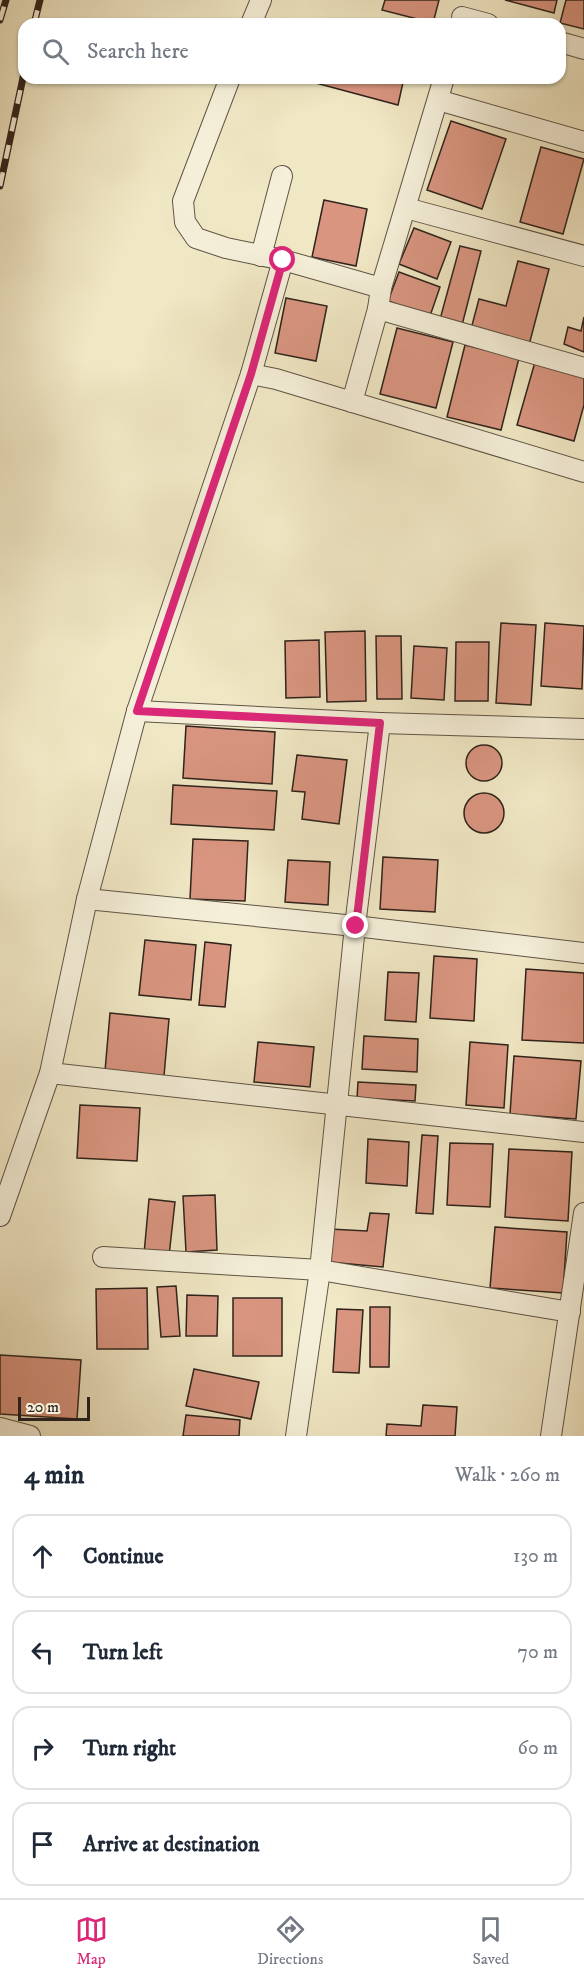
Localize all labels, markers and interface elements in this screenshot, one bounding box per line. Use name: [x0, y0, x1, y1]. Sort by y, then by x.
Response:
search box: [18, 18, 566, 84]
icon: search: [39, 35, 72, 68]
text: Search here: [87, 38, 189, 65]
route start: [269, 246, 295, 272]
route end: [342, 912, 368, 938]
scale bar: [18, 1394, 90, 1422]
text: 20 m: [27, 1397, 59, 1417]
text: 4 min: [24, 1459, 84, 1492]
text: Walk · 260 m: [455, 1463, 560, 1488]
icon: ahead: [26, 1540, 59, 1573]
text: Continue: [83, 1543, 164, 1570]
text: 130 m: [513, 1544, 558, 1569]
icon: left: [26, 1636, 59, 1669]
text: Turn left: [83, 1639, 163, 1666]
text: 70 m: [517, 1640, 558, 1665]
icon: right: [26, 1732, 59, 1765]
text: Turn right: [83, 1735, 176, 1762]
text: 60 m: [518, 1736, 558, 1761]
icon: arrive: [26, 1828, 59, 1861]
text: Arrive at destination: [83, 1831, 260, 1858]
tab: Map: [75, 1913, 108, 1969]
tab: Directions: [257, 1913, 323, 1969]
tab: Saved: [473, 1913, 509, 1969]

